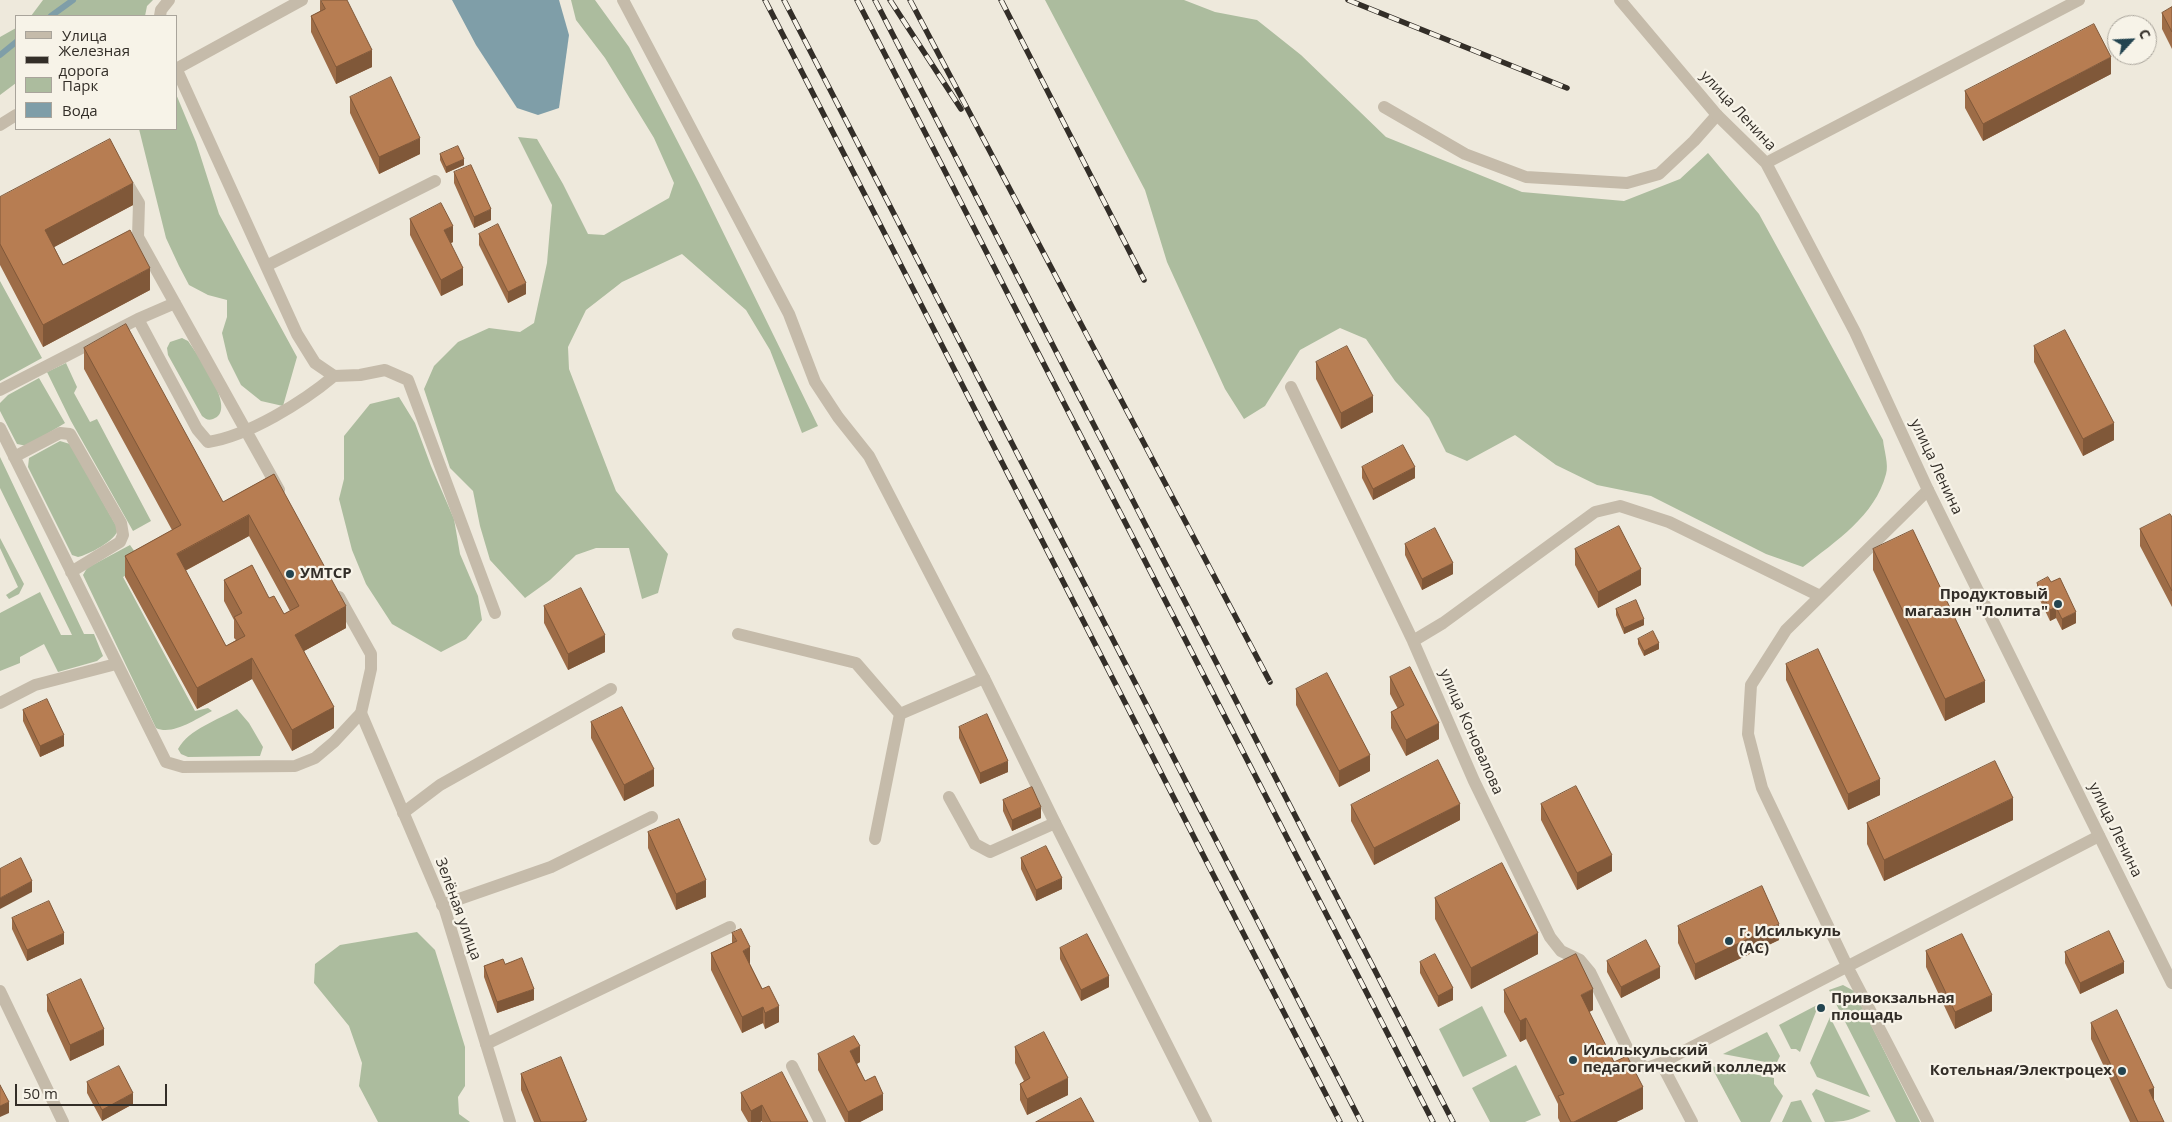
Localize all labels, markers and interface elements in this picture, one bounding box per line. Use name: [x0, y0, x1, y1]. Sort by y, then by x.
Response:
legend: [15, 15, 178, 130]
north arrow: [2107, 15, 2157, 65]
text: Улица: [62, 25, 107, 45]
text: С: [2135, 26, 2156, 42]
text: Железная дорога: [59, 40, 130, 80]
street label: улица Ленина: [1696, 67, 1780, 155]
text: Парк: [62, 75, 98, 95]
text: Вода: [62, 100, 98, 120]
street label: улица Ленина: [1906, 416, 1966, 518]
place label: УМТСР: [300, 565, 352, 583]
marker: УМТСР: [284, 568, 296, 580]
place label: Продуктовый магазин "Лолита": [1905, 586, 2048, 621]
marker: Продуктовый магазин "Лолита": [2052, 598, 2064, 610]
street label: улица Коновалова: [1435, 666, 1507, 798]
street label: улица Ленина: [2084, 780, 2146, 880]
street label: Зелёная улица: [431, 855, 485, 963]
place label: г. Исилькуль (АС): [1739, 923, 1841, 958]
marker: г. Исилькуль (АС): [1723, 935, 1735, 947]
place label: Привокзальная площадь: [1831, 990, 1955, 1025]
marker: Привокзальная площадь: [1815, 1002, 1827, 1014]
place label: Исилькульский педагогический колледж: [1583, 1042, 1786, 1077]
marker: Исилькульский педагогический колледж: [1567, 1054, 1579, 1066]
place label: Котельная/Электроцех: [1930, 1062, 2112, 1080]
marker: Котельная/Электроцех: [2116, 1065, 2128, 1077]
scale bar: [18, 1074, 170, 1106]
text: 50 m: [23, 1083, 58, 1103]

